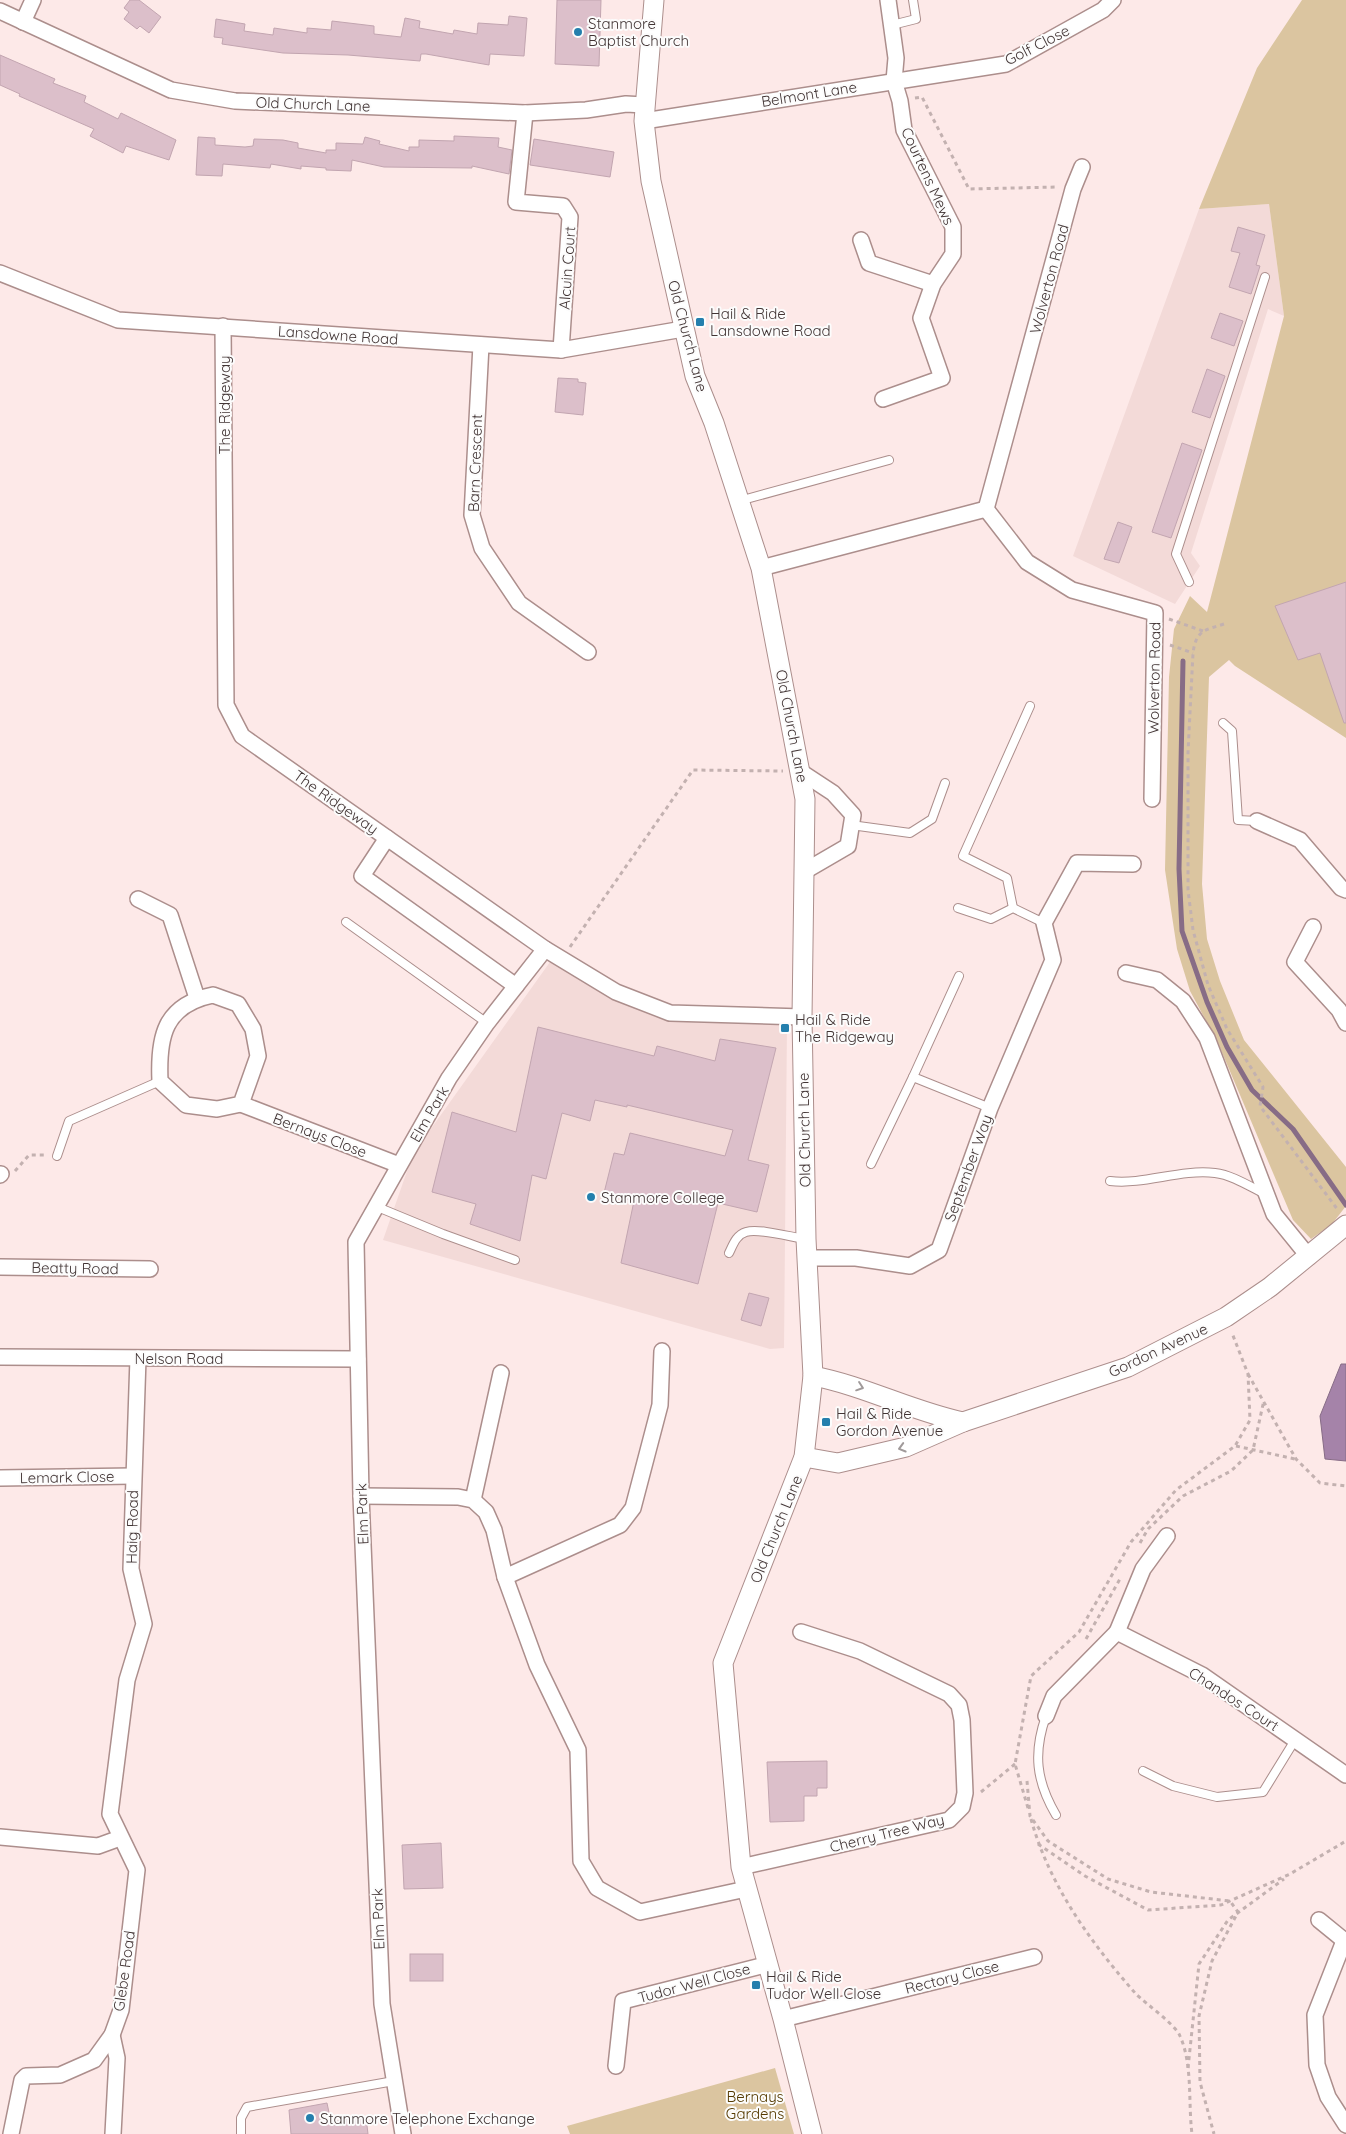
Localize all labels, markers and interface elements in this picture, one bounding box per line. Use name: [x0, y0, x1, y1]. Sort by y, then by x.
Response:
place label: Stanmore Baptist Church: [588, 14, 689, 50]
street label: Golf Close: [1001, 21, 1073, 69]
marker: Stanmore Baptist Church: [572, 26, 584, 38]
street label: Belmont Lane: [760, 77, 858, 111]
street label: Old Church Lane: [255, 93, 371, 115]
street label: Courtens Mews: [897, 124, 959, 228]
street label: Wolverton Road: [1025, 222, 1073, 336]
street label: Alcuin Court: [555, 226, 579, 310]
street label: Old Church Lane: [664, 278, 712, 394]
place label: Hail & Ride Lansdowne Road: [710, 304, 831, 340]
marker: Hail & Ride Lansdowne Road: [694, 316, 706, 328]
street label: Lansdowne Road: [277, 321, 399, 349]
street label: The Ridgeway: [215, 356, 234, 455]
street label: Barn Crescent: [464, 414, 486, 512]
street label: Wolverton Road: [1144, 622, 1164, 734]
street label: Old Church Lane: [772, 668, 812, 784]
street label: The Ridgeway: [290, 766, 382, 838]
place label: Hail & Ride The Ridgeway: [795, 1010, 894, 1046]
marker: Hail & Ride The Ridgeway: [779, 1022, 791, 1034]
street label: Old Church Lane: [793, 1072, 815, 1188]
street label: Elm Park: [405, 1083, 453, 1145]
street label: Bernays Close: [270, 1108, 370, 1162]
street label: September Way: [940, 1112, 996, 1224]
place label: Stanmore College: [601, 1188, 725, 1207]
marker: Stanmore College: [585, 1191, 597, 1203]
street label: Beatty Road: [31, 1258, 119, 1278]
street label: Gordon Avenue: [1105, 1319, 1211, 1381]
street label: Nelson Road: [135, 1349, 223, 1368]
one-way arrow: [855, 1381, 864, 1391]
place label: Hail & Ride Gordon Avenue: [836, 1404, 943, 1440]
marker: Hail & Ride Gordon Avenue: [820, 1416, 832, 1428]
one-way arrow: [898, 1442, 906, 1452]
street label: Lemark Close: [19, 1467, 115, 1487]
street label: Old Church Lane: [746, 1472, 806, 1586]
street label: Elm Park: [351, 1483, 373, 1545]
street label: Haig Road: [122, 1490, 142, 1564]
street label: Chandos Court: [1185, 1663, 1283, 1735]
street label: Cherry Tree Way: [828, 1810, 946, 1856]
street label: Elm Park: [367, 1888, 389, 1950]
street label: Glebe Road: [109, 1930, 139, 2012]
street label: Rectory Close: [903, 1956, 1001, 1998]
street label: Tudor Well Close: [636, 1959, 752, 2007]
place label: Hail & Ride Tudor Well Close: [766, 1967, 881, 2003]
marker: Hail & Ride Tudor Well Close: [750, 1979, 762, 1991]
park label: Bernays Gardens: [726, 2087, 784, 2123]
place label: Stanmore Telephone Exchange: [320, 2109, 535, 2128]
marker: Stanmore Telephone Exchange: [304, 2112, 316, 2124]

